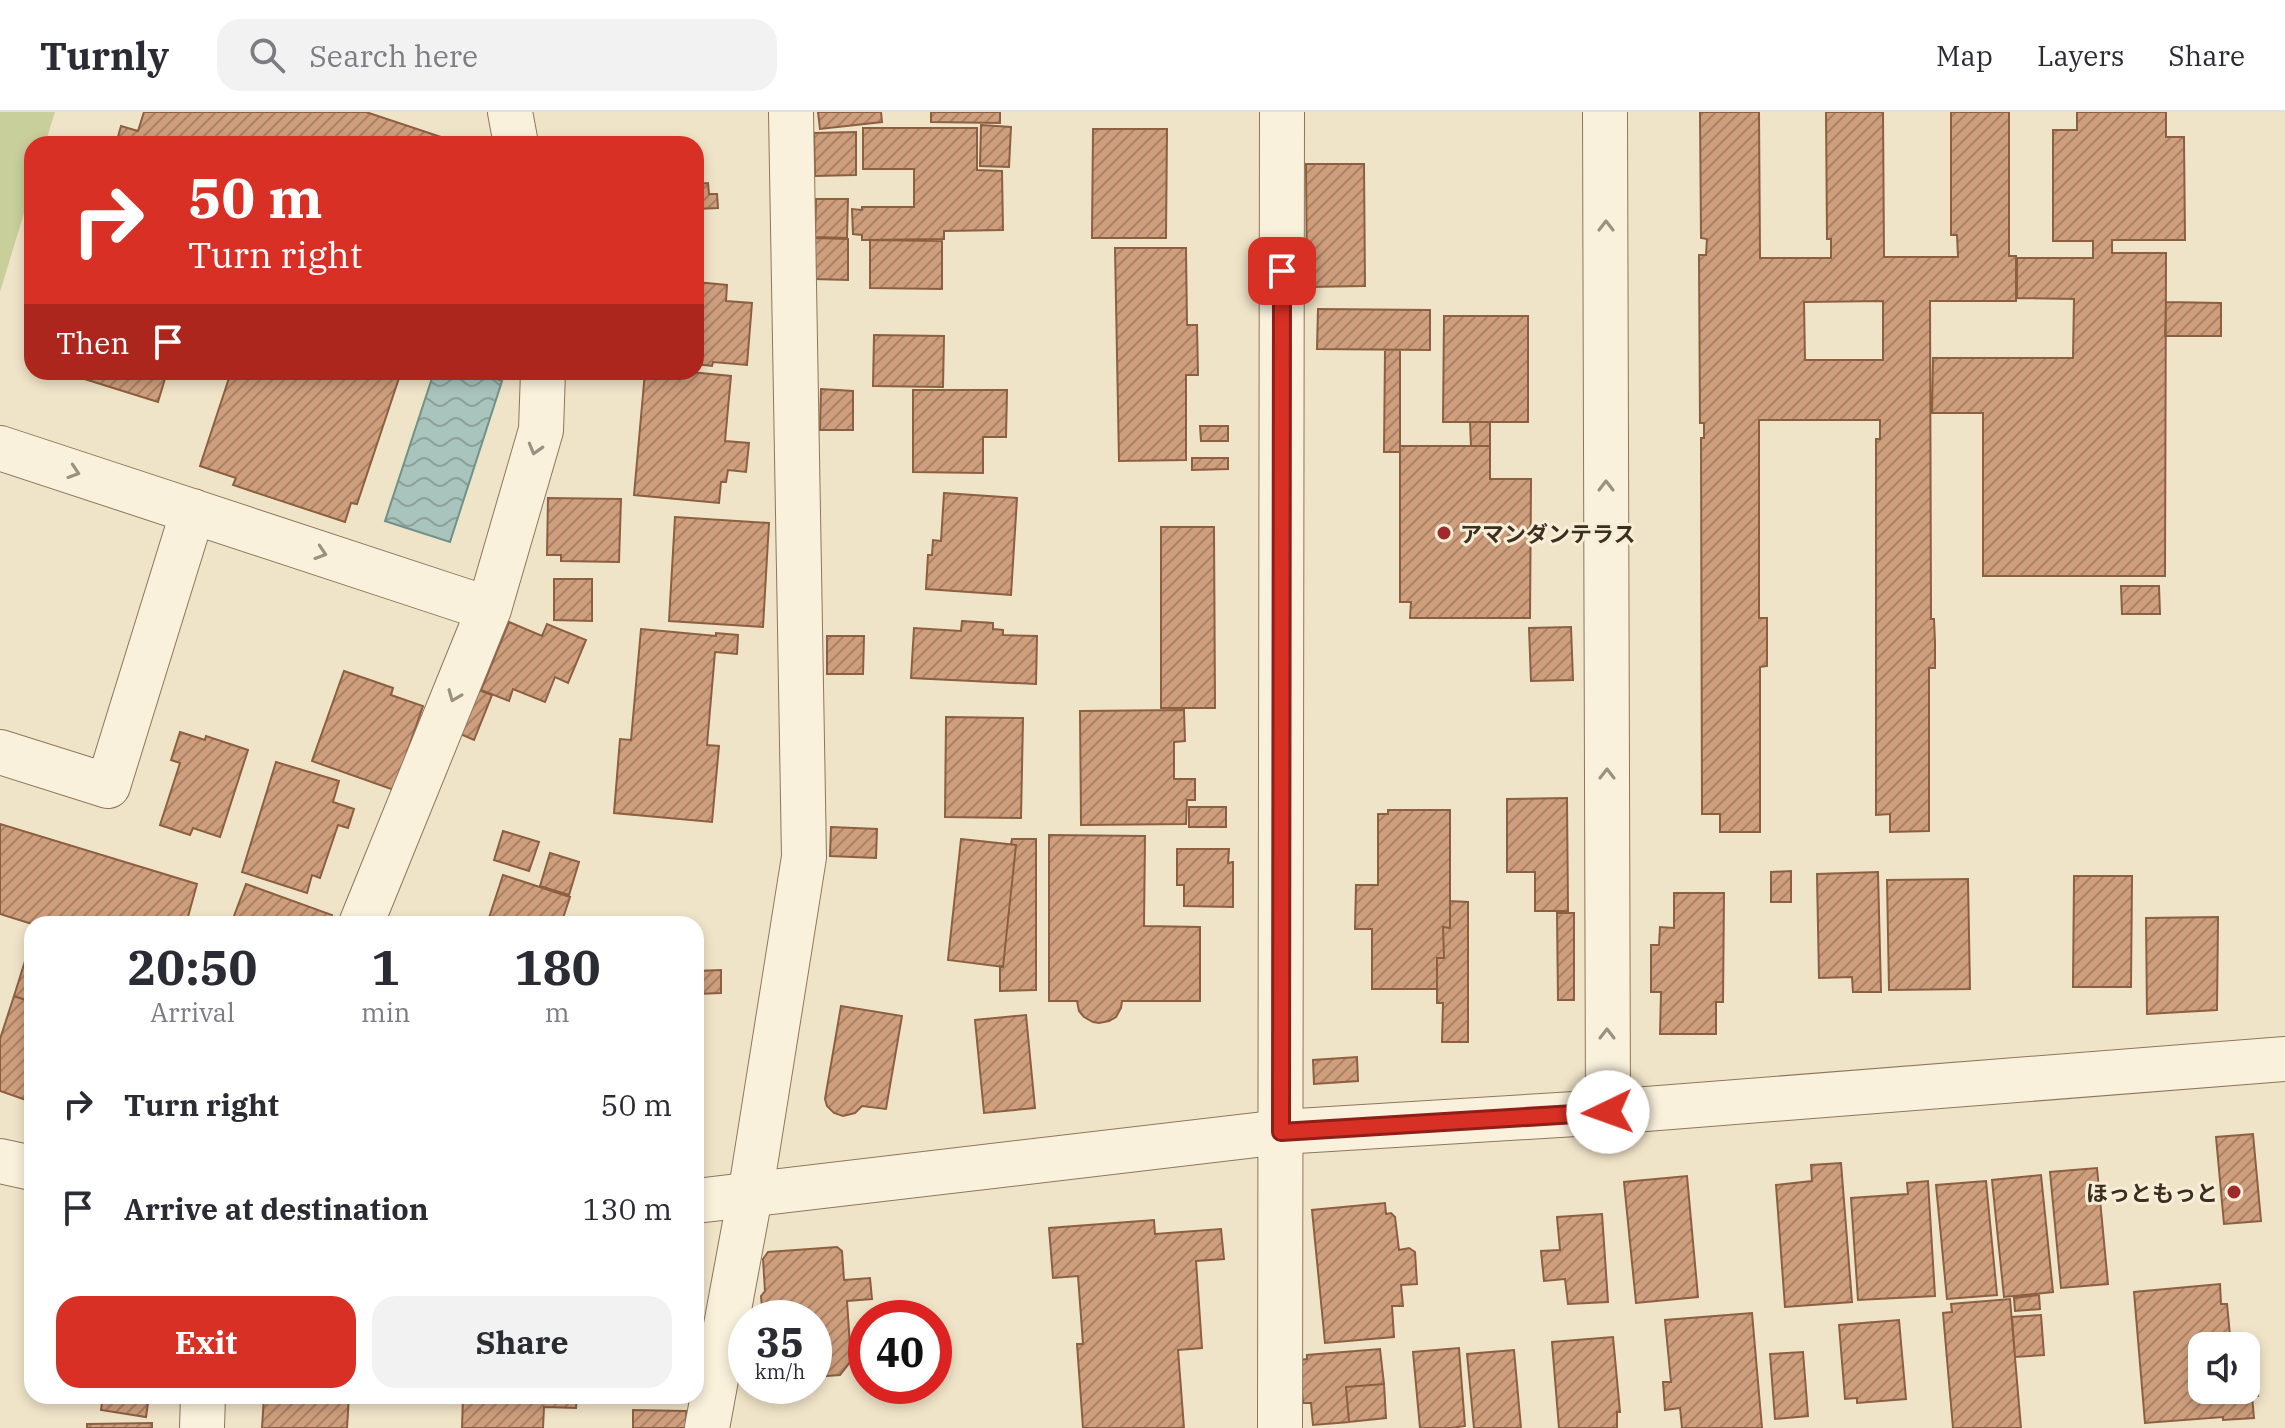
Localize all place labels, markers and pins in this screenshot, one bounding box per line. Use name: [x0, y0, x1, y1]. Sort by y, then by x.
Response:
pin: [1248, 237, 1316, 305]
place label: アマンダンテラス: [1460, 519, 1636, 548]
marker: アマンダンテラス: [1435, 524, 1453, 542]
place label: ほっともっと: [2086, 1178, 2218, 1207]
marker: ほっともっと: [2225, 1183, 2243, 1201]

